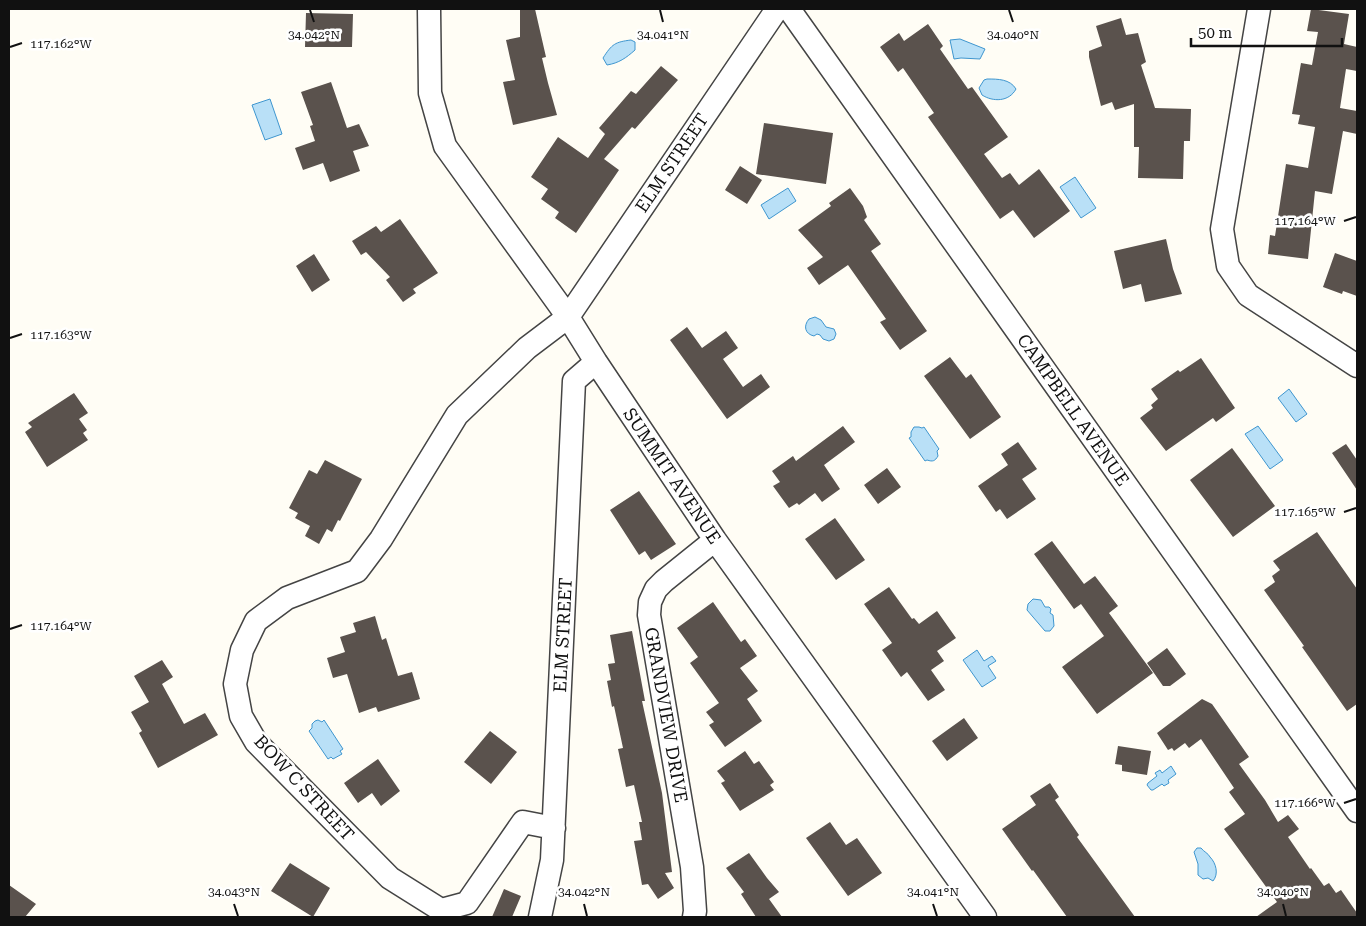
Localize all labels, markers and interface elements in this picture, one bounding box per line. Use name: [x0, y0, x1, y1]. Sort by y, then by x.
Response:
scale bar: [1191, 15, 1342, 47]
text: 50 m: [1198, 24, 1233, 42]
text: 34.042°N: [288, 28, 340, 42]
text: 34.041°N: [637, 28, 689, 42]
text: 34.040°N: [987, 28, 1039, 42]
text: 117.162°W: [30, 37, 93, 51]
street label: ELM STREET: [631, 109, 712, 216]
text: 117.164°W: [1274, 214, 1337, 228]
text: 117.163°W: [30, 328, 93, 342]
street label: CAMPBELL AVENUE: [1013, 330, 1134, 490]
street label: SUMMIT AVENUE: [619, 404, 726, 548]
text: 117.165°W: [1274, 505, 1337, 519]
street label: ELM STREET: [549, 577, 576, 693]
text: 117.164°W: [30, 619, 93, 633]
street label: GRANDVIEW DRIVE: [641, 625, 692, 804]
street label: BOW C STREET: [250, 730, 359, 845]
text: 117.166°W: [1274, 796, 1337, 810]
text: 34.043°N: [208, 885, 260, 899]
text: 34.042°N: [558, 885, 610, 899]
text: 34.041°N: [907, 885, 959, 899]
text: 34.040°N: [1257, 885, 1309, 899]

